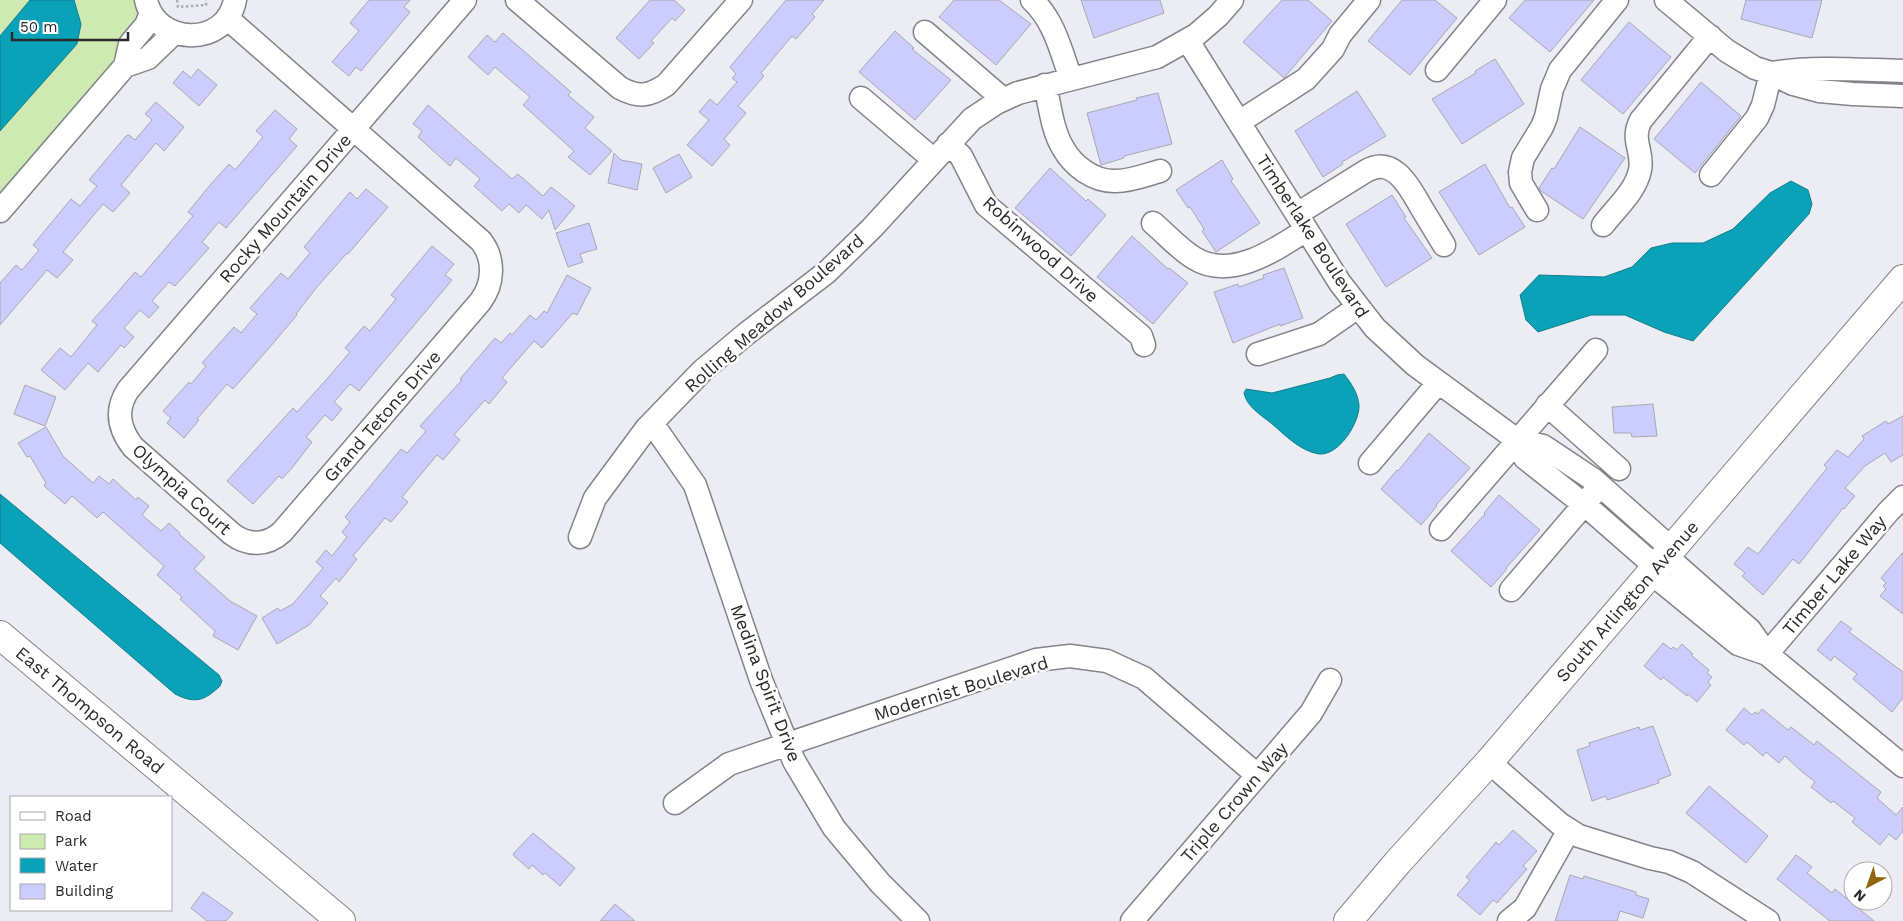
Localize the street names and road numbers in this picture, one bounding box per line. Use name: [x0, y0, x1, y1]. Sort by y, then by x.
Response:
street label: Rocky Mountain Drive: [215, 129, 355, 287]
street label: Timberlake Boulevard: [1252, 150, 1374, 322]
street label: Robinwood Drive: [979, 192, 1103, 306]
street label: Rolling Meadow Boulevard: [680, 229, 868, 397]
street label: Grand Tetons Drive: [319, 346, 445, 486]
street label: Olympia Court: [128, 439, 236, 539]
street label: Timber Lake Way: [1778, 510, 1891, 639]
street label: South Arlington Avenue: [1551, 516, 1703, 686]
street label: Medina Spirit Drive: [726, 601, 806, 765]
street label: East Thompson Road: [12, 642, 168, 778]
street label: Modernist Boulevard: [871, 651, 1051, 725]
street label: Triple Crown Way: [1176, 737, 1292, 866]

